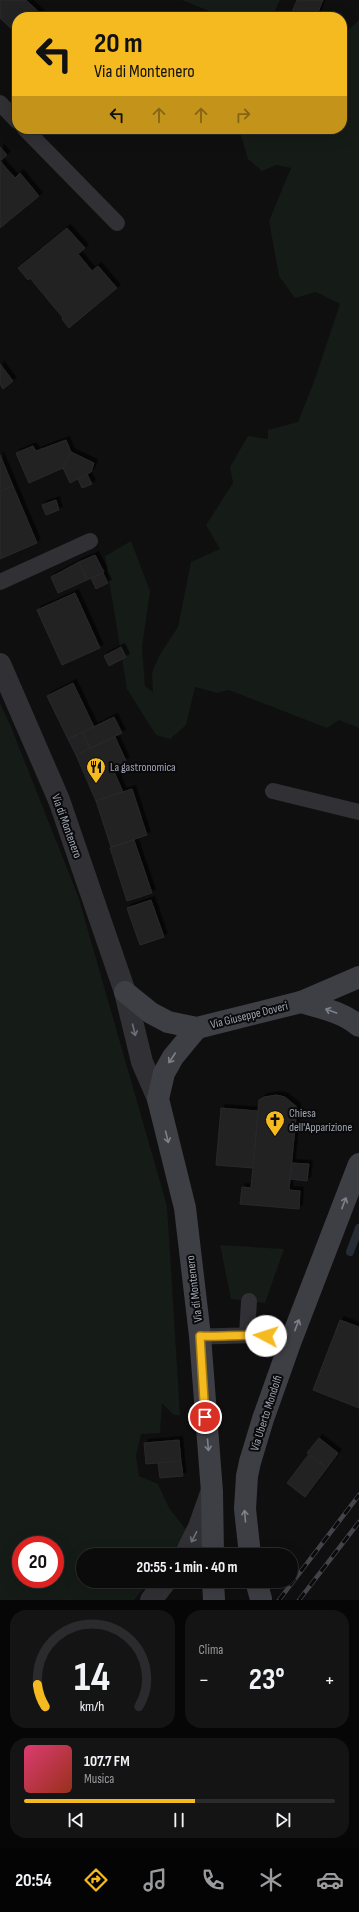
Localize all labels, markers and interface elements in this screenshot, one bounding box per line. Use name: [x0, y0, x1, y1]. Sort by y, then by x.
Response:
text: 20 m: [94, 27, 143, 60]
icon: left: [28, 28, 80, 80]
text: Via di Montenero: [94, 61, 195, 82]
icon: left: [106, 104, 128, 126]
icon: ahead: [148, 104, 170, 126]
icon: ahead: [190, 104, 212, 126]
icon: right: [232, 104, 254, 126]
restaurant icon: La gastronomica: [85, 756, 107, 784]
place label: La gastronomica: [110, 760, 176, 775]
street label: Via di Montenero: [48, 792, 85, 860]
street label: Via Giuseppe Doveri: [209, 999, 289, 1032]
one-way arrow: [326, 1007, 338, 1015]
one-way arrow: [131, 1024, 138, 1037]
one-way arrow: [168, 1052, 176, 1064]
place label: Chiesa dell'Apparizione: [289, 1106, 352, 1135]
church icon: Chiesa dell'Apparizione: [264, 1109, 286, 1137]
one-way arrow: [164, 1130, 172, 1143]
one-way arrow: [340, 1198, 348, 1210]
street label: Via di Montenero: [183, 1255, 206, 1323]
position arrow: [245, 1315, 287, 1357]
one-way arrow: [294, 1319, 302, 1331]
street label: Via Uberto Mondolfi: [247, 1373, 286, 1453]
pin: [188, 1400, 222, 1434]
icon: arrive: [194, 1406, 216, 1428]
one-way arrow: [204, 1438, 211, 1451]
one-way arrow: [242, 1510, 249, 1523]
one-way arrow: [190, 1531, 197, 1543]
speed limit sign: 20: [12, 1536, 64, 1588]
text: 20:55 · 1 min · 40 m: [137, 1558, 237, 1577]
text: Clima: [199, 1642, 223, 1658]
text: 14: [74, 1653, 110, 1702]
text: 23°: [249, 1662, 285, 1698]
text: −: [199, 1667, 209, 1694]
text: +: [324, 1667, 335, 1694]
text: km/h: [80, 1698, 105, 1715]
text: 107.7 FM: [84, 1752, 130, 1771]
text: Musica: [84, 1771, 114, 1787]
icon: previous: [65, 1809, 87, 1831]
icon: pause: [168, 1809, 190, 1831]
icon: next: [272, 1809, 294, 1831]
icon: directions: [82, 1866, 110, 1894]
icon: music: [141, 1866, 169, 1894]
icon: phone: [199, 1866, 227, 1894]
icon: climate: [257, 1866, 285, 1894]
icon: car: [316, 1866, 344, 1894]
text: 20:54: [15, 1870, 52, 1891]

